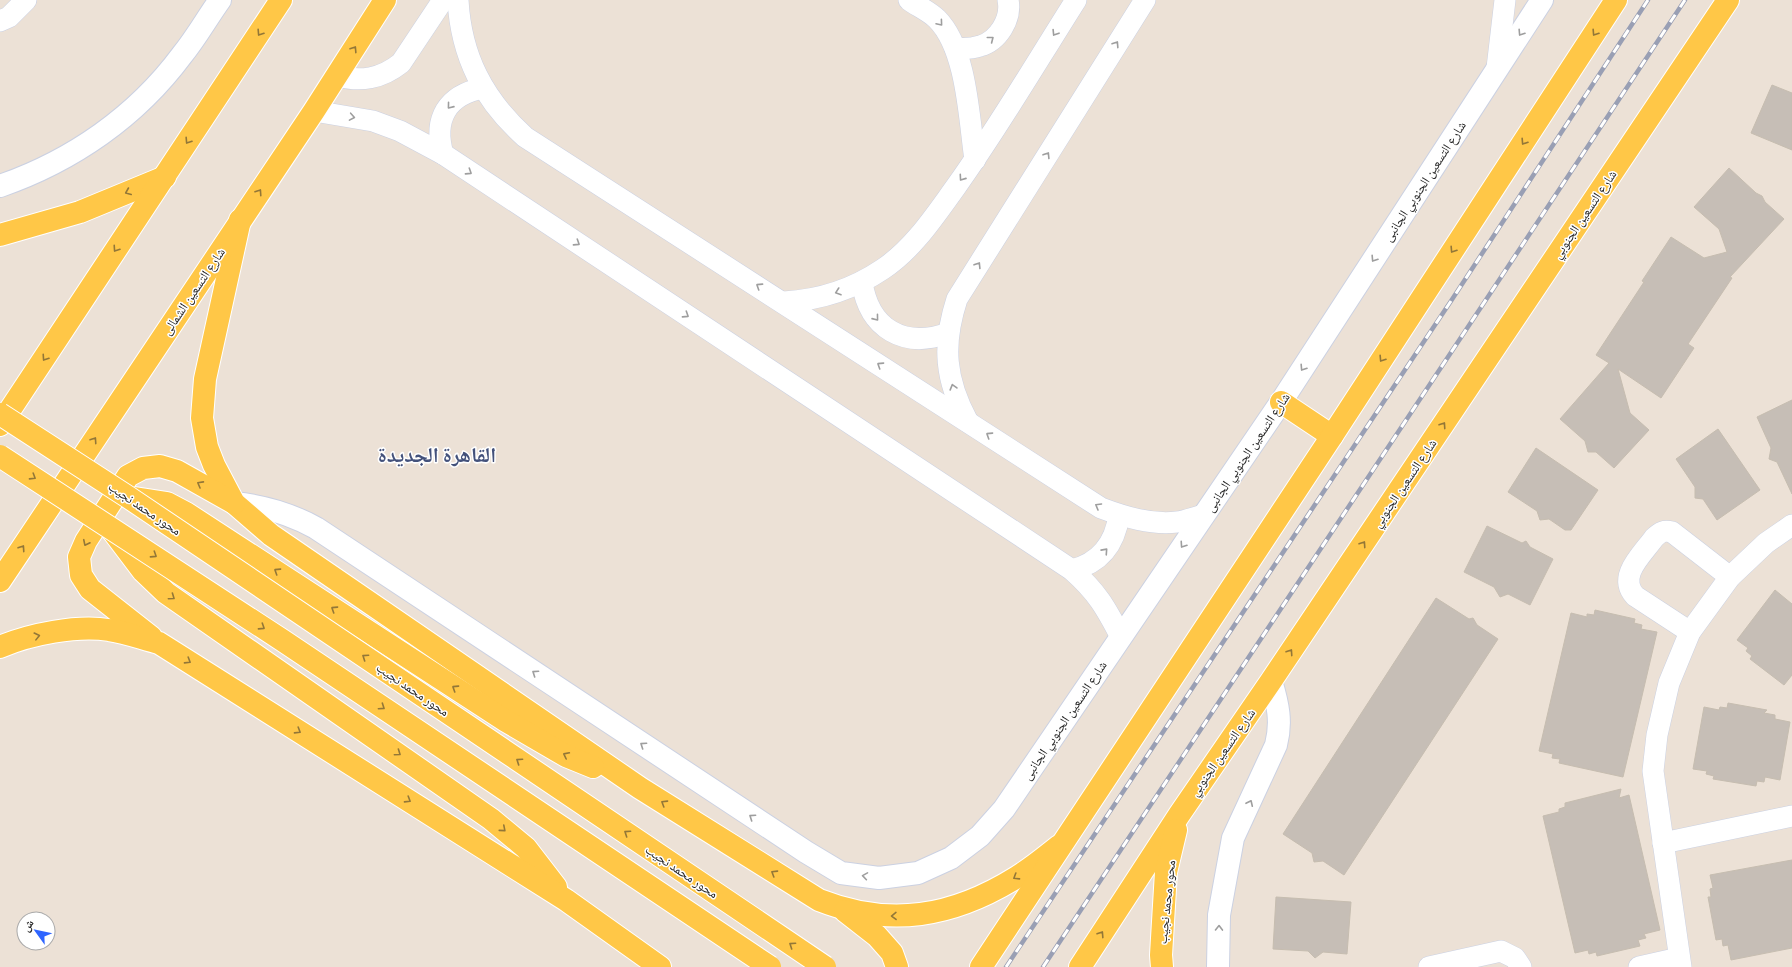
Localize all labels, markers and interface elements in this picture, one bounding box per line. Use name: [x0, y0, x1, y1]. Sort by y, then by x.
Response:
one-way arrow: [935, 18, 942, 26]
one-way arrow: [258, 28, 265, 35]
one-way arrow: [1052, 29, 1060, 36]
one-way arrow: [1518, 29, 1526, 36]
one-way arrow: [1592, 29, 1600, 36]
one-way arrow: [987, 37, 994, 44]
one-way arrow: [1112, 42, 1119, 49]
one-way arrow: [349, 46, 356, 53]
one-way arrow: [447, 102, 454, 109]
one-way arrow: [349, 113, 355, 121]
street label: شارع التسعين الجنوبي الجانبى: [1378, 117, 1472, 246]
one-way arrow: [185, 137, 193, 144]
one-way arrow: [1522, 137, 1529, 144]
one-way arrow: [1043, 152, 1050, 159]
street label: شارع التسعين الجنوبي: [1548, 166, 1622, 263]
one-way arrow: [465, 167, 472, 175]
one-way arrow: [960, 173, 967, 180]
one-way arrow: [125, 187, 132, 195]
one-way arrow: [254, 189, 262, 196]
one-way arrow: [573, 239, 580, 246]
street label: شارع التسعين الشمالى: [157, 244, 230, 339]
one-way arrow: [114, 245, 121, 252]
one-way arrow: [1451, 246, 1458, 253]
one-way arrow: [1371, 255, 1379, 262]
one-way arrow: [974, 262, 981, 269]
one-way arrow: [756, 284, 763, 291]
one-way arrow: [835, 287, 842, 296]
one-way arrow: [682, 310, 689, 318]
one-way arrow: [872, 313, 879, 320]
one-way arrow: [42, 354, 50, 361]
one-way arrow: [1379, 355, 1387, 362]
one-way arrow: [877, 362, 884, 370]
one-way arrow: [1300, 364, 1308, 371]
one-way arrow: [949, 384, 958, 391]
street label: شارع التسعين الجنوبي الجانبى: [1200, 389, 1296, 516]
one-way arrow: [1438, 422, 1445, 429]
one-way arrow: [986, 433, 993, 440]
street label: شارع التسعين الجنوبي: [1368, 435, 1442, 532]
one-way arrow: [89, 437, 96, 444]
district label: القاهرة الجديدة: [378, 440, 496, 468]
one-way arrow: [29, 472, 36, 480]
street label: محور محمد نجيب: [105, 477, 185, 539]
one-way arrow: [197, 481, 204, 488]
one-way arrow: [1095, 503, 1102, 510]
one-way arrow: [83, 539, 90, 547]
one-way arrow: [1181, 541, 1188, 548]
one-way arrow: [1358, 541, 1366, 548]
one-way arrow: [17, 545, 24, 552]
one-way arrow: [1100, 548, 1107, 556]
one-way arrow: [150, 550, 157, 558]
one-way arrow: [275, 569, 282, 576]
one-way arrow: [168, 592, 175, 600]
one-way arrow: [331, 606, 338, 613]
one-way arrow: [258, 622, 265, 629]
one-way arrow: [34, 633, 41, 641]
one-way arrow: [1286, 649, 1293, 656]
one-way arrow: [362, 654, 369, 661]
one-way arrow: [184, 657, 191, 664]
street label: شارع التسعين الجنوبي الجانبى: [1017, 657, 1113, 784]
street label: محور محمد نجيب: [373, 658, 453, 720]
one-way arrow: [532, 670, 539, 678]
one-way arrow: [452, 685, 459, 692]
one-way arrow: [378, 702, 385, 710]
street label: شارع التسعين الجنوبي: [1185, 704, 1261, 801]
one-way arrow: [294, 726, 301, 733]
one-way arrow: [641, 743, 648, 750]
one-way arrow: [393, 748, 400, 755]
one-way arrow: [562, 752, 570, 760]
one-way arrow: [516, 758, 523, 765]
one-way arrow: [404, 795, 411, 803]
one-way arrow: [661, 800, 668, 808]
one-way arrow: [1245, 800, 1253, 807]
one-way arrow: [749, 814, 756, 822]
one-way arrow: [498, 825, 506, 832]
one-way arrow: [624, 831, 631, 838]
street label: محور محمد نجيب: [642, 840, 722, 902]
street label: محور محمد نجيب: [1153, 859, 1179, 945]
one-way arrow: [771, 870, 778, 877]
one-way arrow: [862, 872, 868, 881]
one-way arrow: [1013, 873, 1020, 880]
north arrow: [16, 911, 56, 951]
one-way arrow: [891, 911, 897, 920]
text: ش: [18, 916, 38, 935]
one-way arrow: [1215, 925, 1223, 931]
one-way arrow: [1096, 932, 1103, 939]
one-way arrow: [790, 943, 797, 950]

